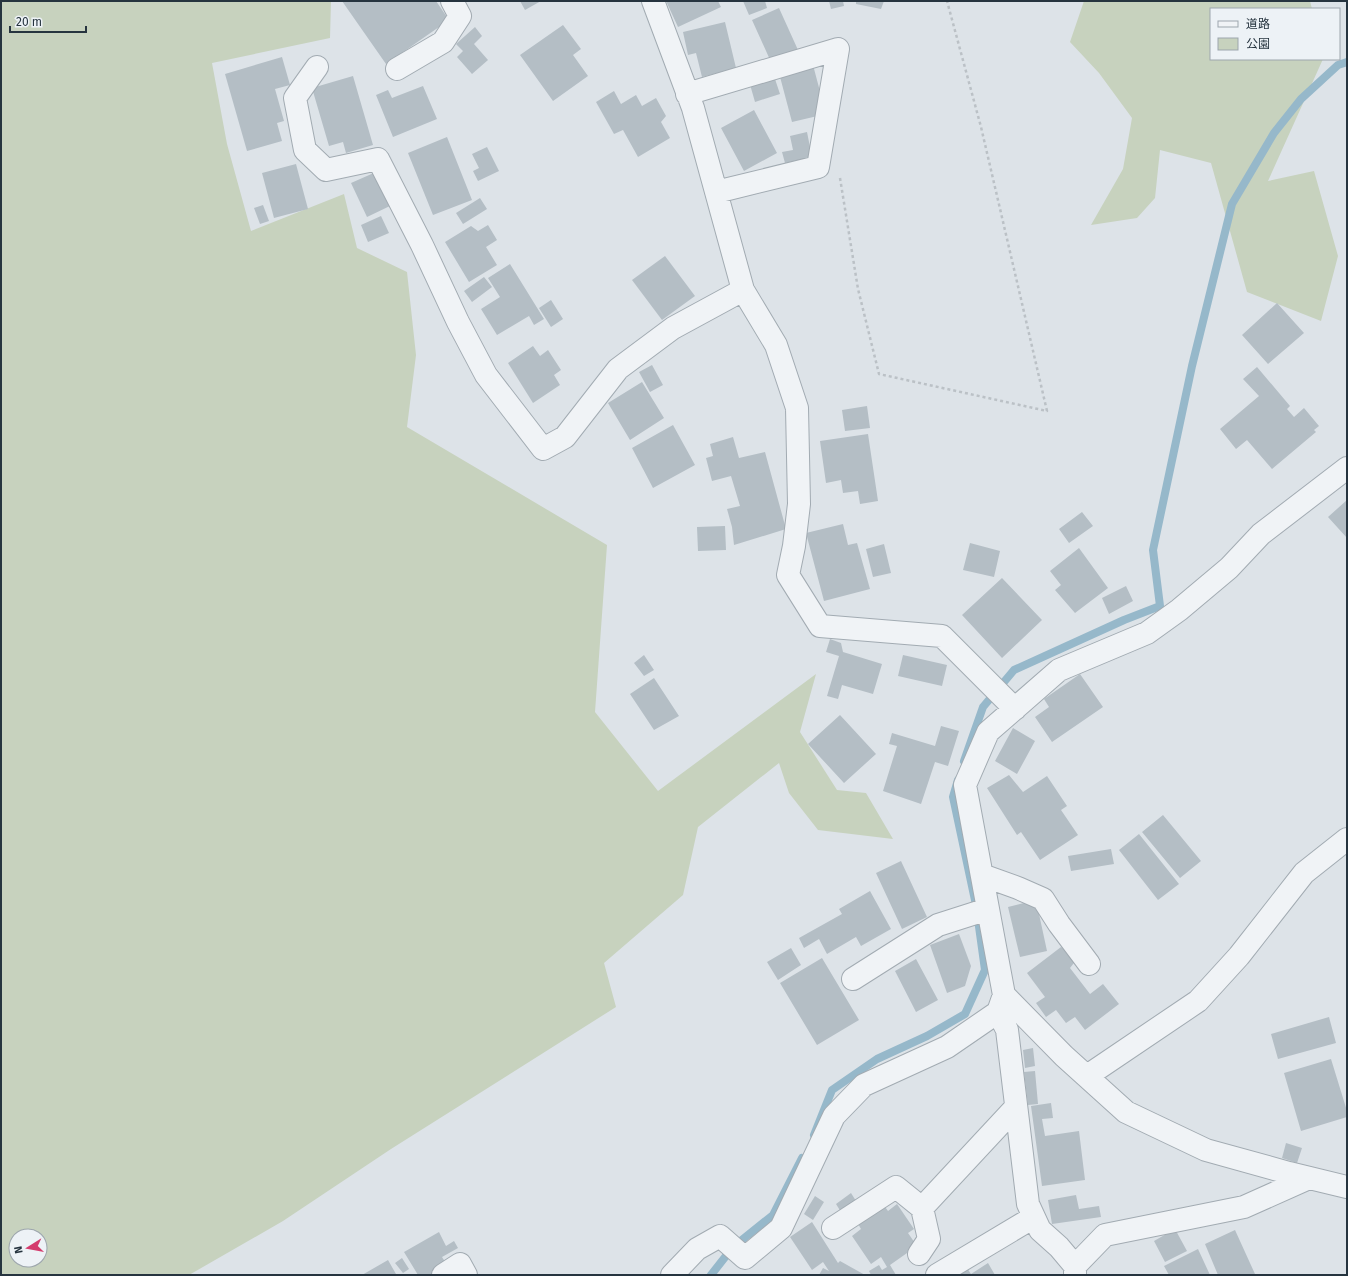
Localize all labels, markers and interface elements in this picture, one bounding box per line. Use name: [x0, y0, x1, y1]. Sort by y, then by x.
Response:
scale bar: [10, 8, 86, 34]
legend: [1210, 8, 1340, 60]
text: 20 m: [16, 15, 42, 29]
text: 道路: [1246, 17, 1270, 31]
text: 公園: [1246, 37, 1270, 51]
north arrow: [8, 1228, 48, 1268]
text: N: [12, 1245, 26, 1255]

